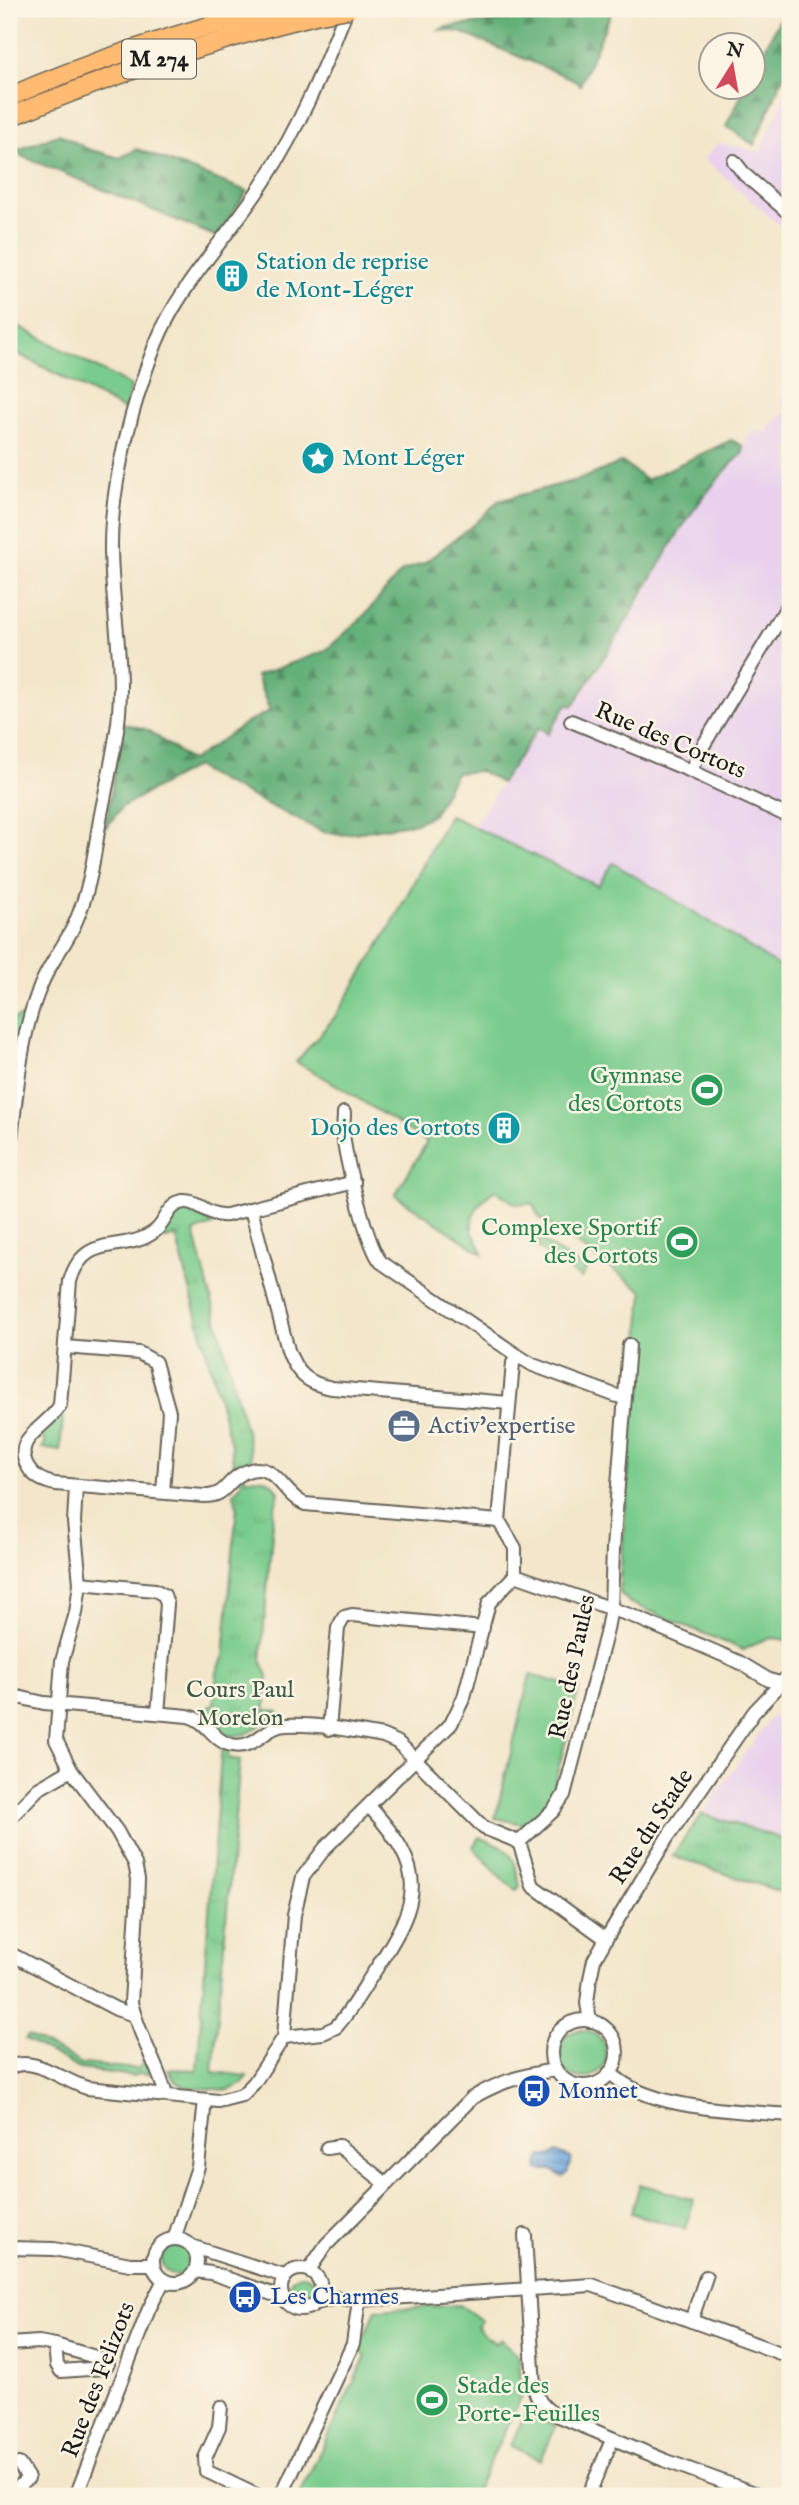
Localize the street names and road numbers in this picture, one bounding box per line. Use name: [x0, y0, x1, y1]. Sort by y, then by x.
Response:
road number: M 274: [122, 40, 196, 78]
street label: Rue des Cortots: [590, 695, 750, 787]
street label: Rue des Paules: [543, 1592, 603, 1742]
street label: Rue du Stade: [603, 1763, 701, 1891]
street label: Rue des Felizots: [55, 2298, 143, 2462]

